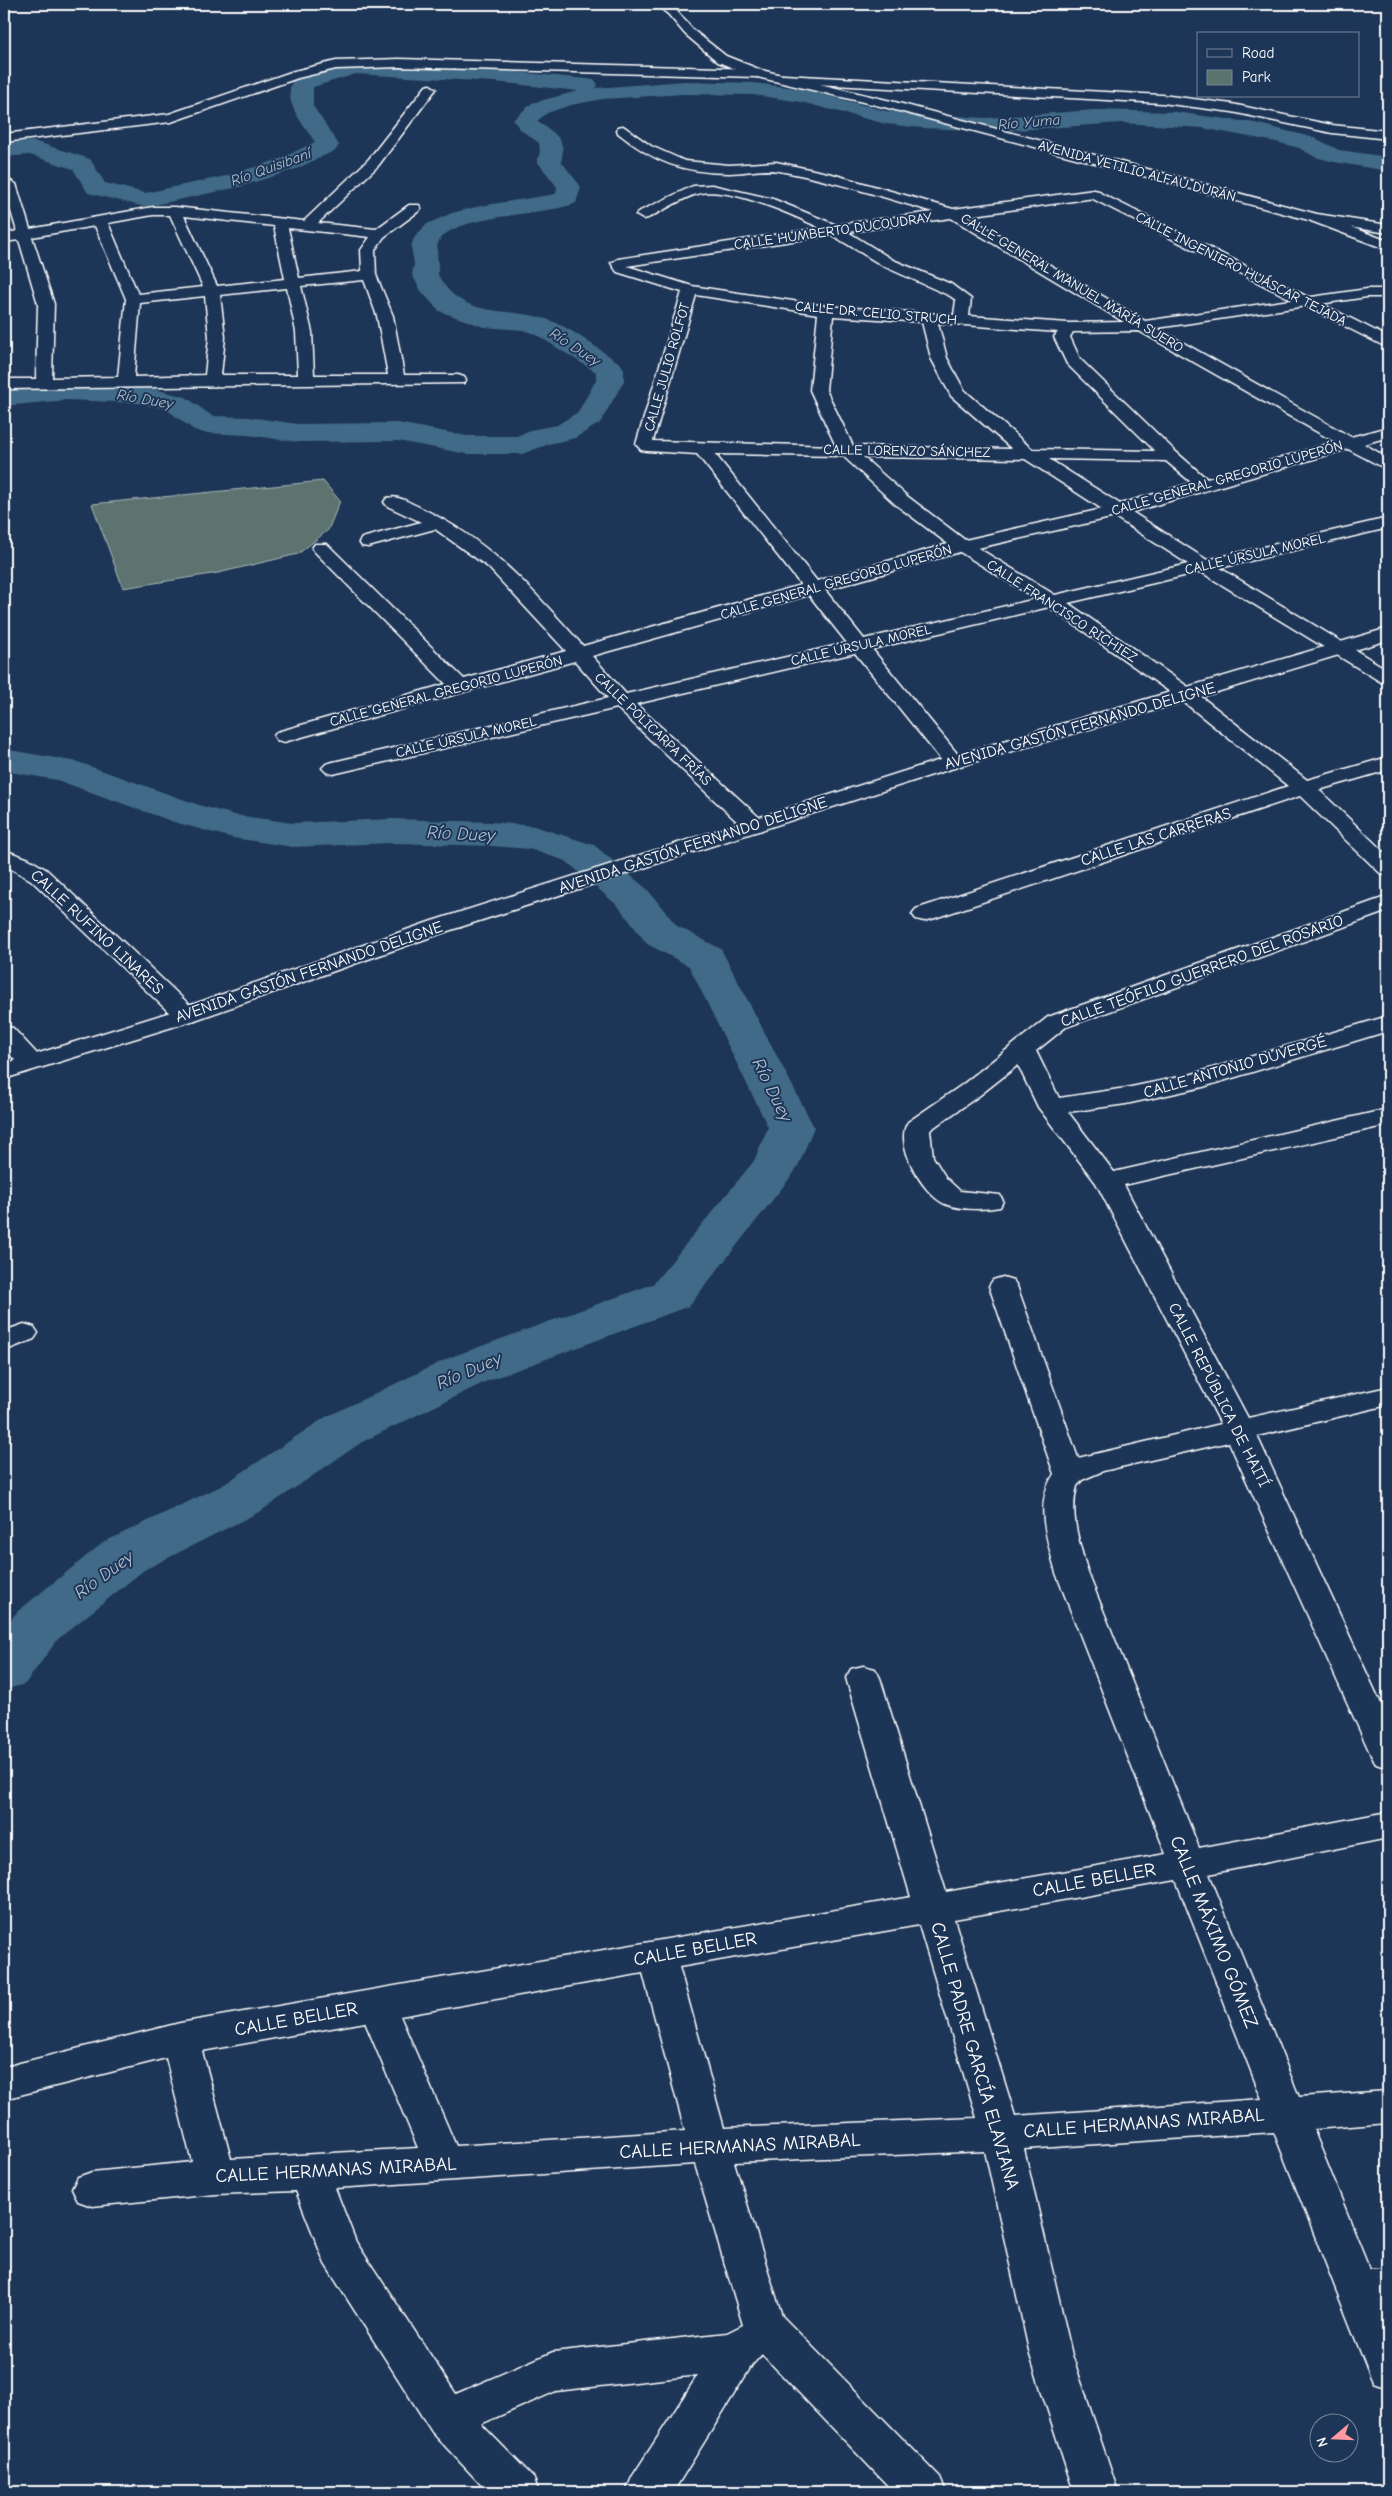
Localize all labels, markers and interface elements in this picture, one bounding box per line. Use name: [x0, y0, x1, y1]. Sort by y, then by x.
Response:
legend: [1197, 32, 1360, 98]
text: Road: [1242, 44, 1274, 62]
text: Park: [1242, 68, 1271, 86]
water label: Río Yuma: [997, 110, 1061, 134]
street label: AVENIDA VETILIO ALFAU DURÁN: [1036, 136, 1238, 206]
water label: Río Quisibaní: [228, 144, 315, 190]
street label: CALLE INGENIERO HUÁSCAR TEJADA: [1133, 208, 1349, 330]
street label: CALLE HUMBERTO DUCOUDRAY: [733, 209, 934, 253]
street label: CALLE GENERAL MANUEL MARÍA SUERO: [958, 210, 1186, 356]
street label: CALLE DR. CELIO STRUCH: [794, 297, 958, 329]
street label: CALLE JULIO ROLFOT: [640, 300, 694, 433]
water label: Río Duey: [546, 324, 605, 371]
water label: Río Duey: [115, 385, 176, 413]
street label: CALLE GENERAL GREGORIO LUPERÓN: [1109, 437, 1345, 519]
street label: CALLE LORENZO SÁNCHEZ: [823, 441, 991, 461]
street label: CALLE ÚRSULA MOREL: [1183, 530, 1327, 578]
street label: CALLE GENERAL GREGORIO LUPERÓN: [718, 541, 954, 623]
street label: CALLE FRANCISCO RICHIEZ: [984, 556, 1140, 666]
street label: CALLE ÚRSULA MOREL: [789, 621, 933, 669]
street label: CALLE GENERAL GREGORIO LUPERÓN: [328, 652, 564, 730]
street label: CALLE POLICARPA FRÍAS: [591, 669, 715, 789]
street label: AVENIDA GASTÓN FERNANDO DELIGNE: [942, 678, 1218, 773]
street label: CALLE ÚRSULA MOREL: [394, 713, 538, 761]
street label: AVENIDA GASTÓN FERNANDO DELIGNE: [556, 792, 830, 897]
street label: CALLE LAS CARRERAS: [1079, 804, 1234, 870]
water label: Río Duey: [426, 822, 497, 846]
street label: CALLE RUFINO LINARES: [27, 866, 167, 998]
street label: CALLE TEÓFILO GUERRERO DEL ROSARIO: [1058, 910, 1346, 1031]
street label: AVENIDA GASTÓN FERNANDO DELIGNE: [173, 917, 445, 1026]
street label: CALLE ANTONIO DUVERGÉ: [1141, 1031, 1329, 1102]
water label: Río Duey: [748, 1055, 797, 1126]
street label: CALLE REPÚBLICA DE HAITÍ: [1165, 1299, 1274, 1490]
water label: Río Duey: [434, 1348, 505, 1394]
water label: Río Duey: [70, 1546, 139, 1604]
street label: CALLE MÁXIMO GÓMEZ: [1165, 1833, 1263, 2031]
street label: CALLE BELLER: [1031, 1858, 1157, 1902]
street label: CALLE PADRE GARCÍA ELAVIANA: [926, 1920, 1024, 2192]
street label: CALLE BELLER: [632, 1927, 758, 1971]
street label: CALLE BELLER: [233, 1997, 359, 2041]
street label: CALLE HERMANAS MIRABAL: [1023, 2104, 1266, 2142]
street label: CALLE HERMANAS MIRABAL: [619, 2129, 862, 2163]
street label: CALLE HERMANAS MIRABAL: [215, 2153, 458, 2187]
north arrow: [1310, 2414, 1360, 2464]
text: N: [1313, 2435, 1332, 2449]

